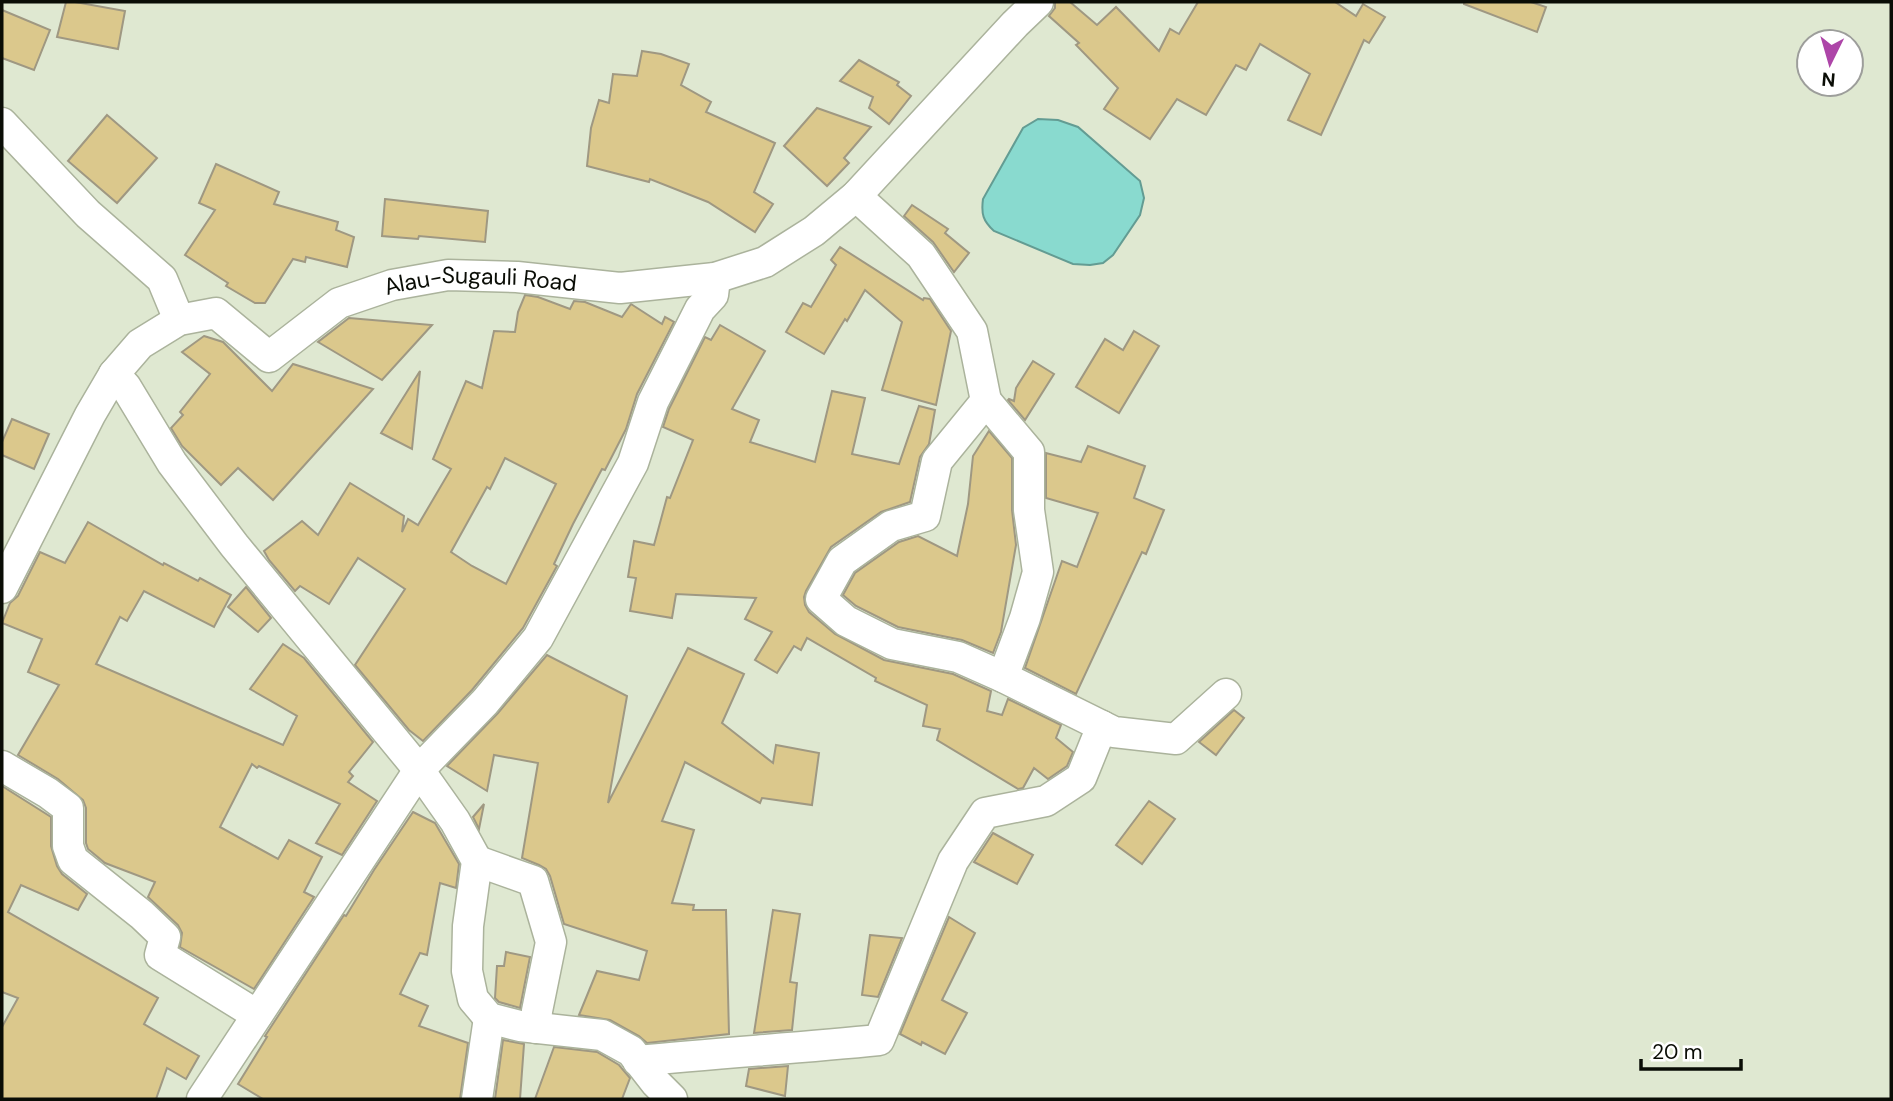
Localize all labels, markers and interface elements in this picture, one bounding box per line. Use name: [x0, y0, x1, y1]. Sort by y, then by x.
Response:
north arrow: [1795, 28, 1865, 98]
text: N: [1821, 66, 1837, 92]
street label: Alau-Sugauli Road: [380, 260, 578, 302]
scale bar: [1641, 1028, 1741, 1072]
text: 20 m: [1652, 1038, 1703, 1066]

